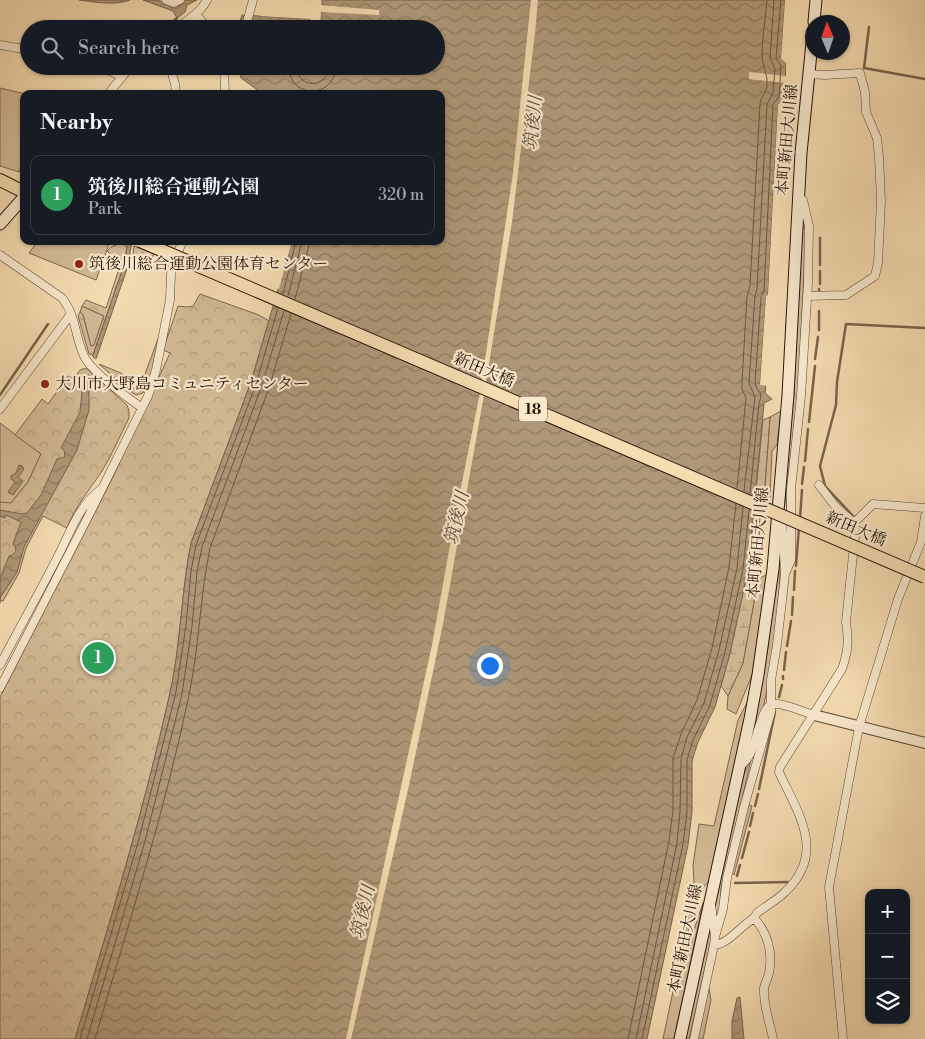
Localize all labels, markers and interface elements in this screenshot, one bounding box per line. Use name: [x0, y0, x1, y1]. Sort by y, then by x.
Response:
north arrow: [805, 15, 850, 60]
search box: [20, 20, 445, 75]
icon: search: [38, 34, 66, 62]
text: Search here: [78, 36, 179, 60]
street label: 本町新田大川線: [772, 83, 802, 197]
water label: 筑後川: [519, 93, 547, 151]
text: Nearby: [40, 110, 113, 136]
text: 筑後川総合運動公園: [88, 175, 259, 199]
text: 1: [53, 185, 61, 205]
text: 320 m: [378, 185, 424, 205]
text: Park: [88, 199, 121, 219]
place label: 筑後川総合運動公園体育センター: [89, 254, 328, 274]
marker: 筑後川総合運動公園体育センター: [73, 258, 85, 270]
street label: 新田大橋: [451, 348, 517, 392]
place label: 大川市大野島コミュニティセンター: [55, 374, 309, 394]
marker: 大川市大野島コミュニティセンター: [39, 378, 51, 390]
road number: 18: [519, 396, 547, 422]
street label: 本町新田大川線: [743, 486, 773, 600]
water label: 筑後川: [440, 487, 475, 547]
street label: 新田大橋: [823, 507, 889, 551]
pin: 1: [82, 639, 114, 677]
your location: [477, 653, 503, 679]
water label: 筑後川: [346, 881, 381, 941]
street label: 本町新田大川線: [664, 882, 706, 996]
map controls: [865, 889, 910, 1024]
button: +: [865, 889, 910, 934]
button: −: [865, 934, 910, 979]
button: layers: [865, 979, 910, 1024]

